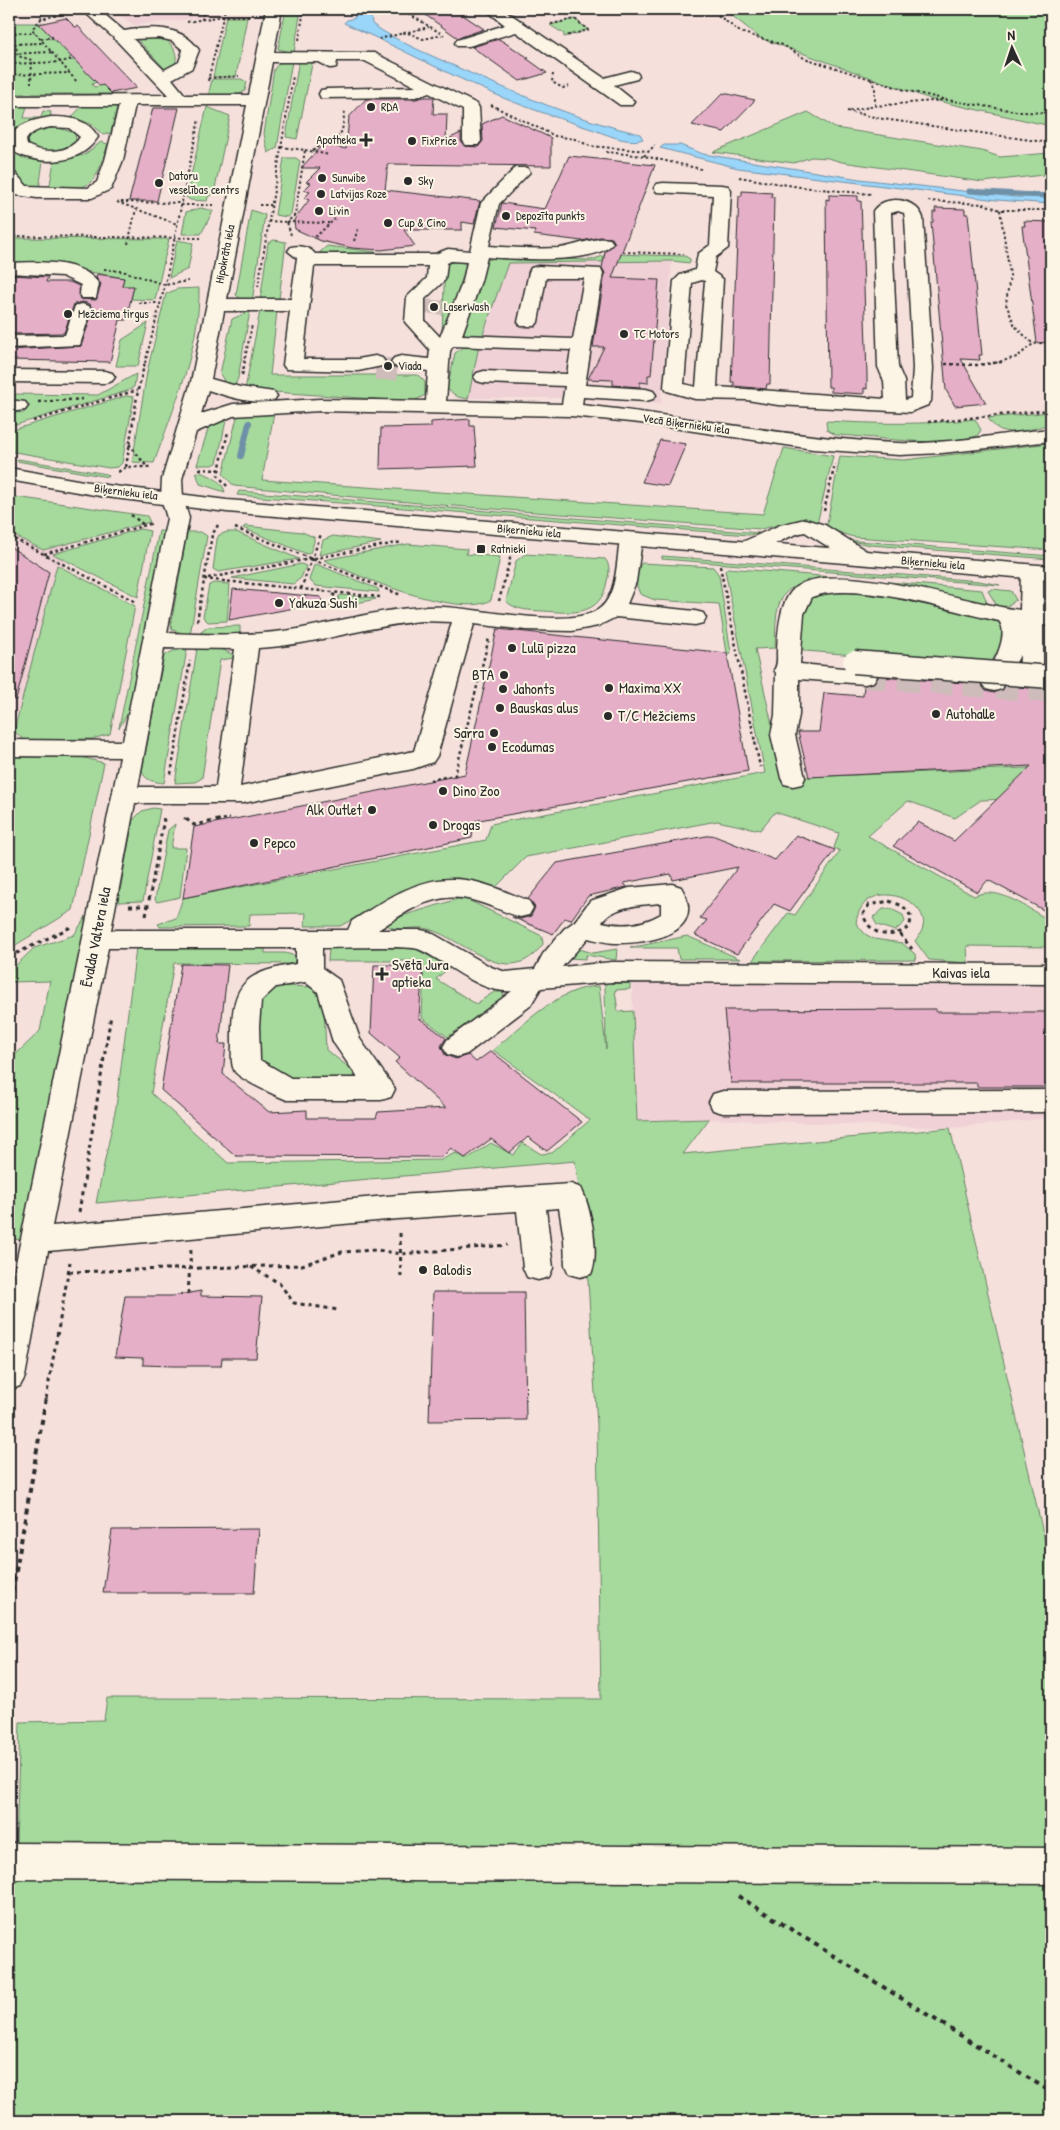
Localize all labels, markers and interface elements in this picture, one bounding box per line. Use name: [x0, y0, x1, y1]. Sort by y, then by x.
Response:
north arrow: [988, 22, 1038, 72]
text: N: [1007, 25, 1016, 44]
place label: RDA: [381, 98, 398, 115]
marker: RDA: [365, 101, 377, 113]
place label: Apotheka: [317, 131, 356, 148]
place label: FixPrice: [421, 132, 457, 149]
marker: Apotheka: [360, 134, 372, 146]
marker: FixPrice: [406, 135, 418, 147]
place label: Datoru veselības centrs: [169, 167, 239, 198]
place label: Sunwibe: [332, 169, 366, 186]
marker: Sunwibe: [316, 172, 328, 184]
place label: Sky: [418, 172, 434, 189]
marker: Sky: [402, 175, 414, 187]
marker: Datoru veselības centrs: [153, 177, 165, 189]
place label: Latvijas Roze: [331, 185, 387, 202]
marker: Latvijas Roze: [315, 188, 327, 200]
place label: Livin: [329, 202, 349, 219]
marker: Livin: [313, 205, 325, 217]
place label: Depozīta punkts: [516, 207, 585, 224]
marker: Depozīta punkts: [500, 210, 512, 222]
place label: Cup & Cino: [398, 214, 446, 231]
marker: Cup & Cino: [382, 217, 394, 229]
street label: Hipokrāta iela: [210, 223, 239, 285]
place label: LaserWash: [444, 298, 489, 315]
marker: LaserWash: [428, 301, 440, 313]
place label: Mežciema tirgus: [78, 305, 149, 322]
marker: Mežciema tirgus: [62, 308, 74, 320]
place label: TC Motors: [634, 325, 680, 342]
marker: TC Motors: [618, 328, 630, 340]
place label: Viada: [398, 357, 422, 374]
marker: Viada: [382, 360, 394, 372]
street label: Vecā Biķernieku iela: [642, 409, 731, 438]
street label: Biķernieku iela: [93, 479, 159, 504]
street label: Biķernieku iela: [496, 519, 562, 542]
place label: Ratnieki: [491, 540, 526, 557]
marker: Ratnieki: [475, 543, 487, 555]
street label: Biķernieku iela: [900, 551, 966, 574]
place label: Yakuza Sushi: [289, 592, 358, 613]
marker: Yakuza Sushi: [273, 597, 285, 609]
place label: Lulū pizza: [522, 637, 576, 658]
marker: Lulū pizza: [506, 642, 518, 654]
place label: BTA: [472, 664, 495, 685]
marker: BTA: [498, 669, 510, 681]
place label: Maxima XX: [619, 677, 681, 698]
place label: Jahonts: [513, 678, 555, 699]
marker: Maxima XX: [603, 682, 615, 694]
marker: Jahonts: [497, 683, 509, 695]
place label: Bauskas alus: [510, 697, 578, 718]
marker: Bauskas alus: [494, 702, 506, 714]
place label: Autohalle: [946, 703, 995, 724]
place label: T/C Mežciems: [618, 705, 696, 726]
marker: Autohalle: [930, 708, 942, 720]
marker: T/C Mežciems: [602, 710, 614, 722]
place label: Sarra: [454, 722, 484, 743]
marker: Sarra: [488, 727, 500, 739]
place label: Ecodumas: [502, 736, 554, 757]
marker: Ecodumas: [486, 741, 498, 753]
place label: Dino Zoo: [453, 780, 499, 801]
marker: Dino Zoo: [437, 785, 449, 797]
place label: Alk Outlet: [306, 799, 363, 820]
marker: Alk Outlet: [366, 804, 378, 816]
place label: Drogas: [443, 814, 481, 835]
marker: Drogas: [427, 819, 439, 831]
place label: Pepco: [264, 832, 295, 853]
marker: Pepco: [248, 837, 260, 849]
street label: Ēvalda Valtera iela: [76, 885, 116, 989]
place label: Svētā Jura aptieka: [392, 954, 449, 992]
street label: Kaivas iela: [932, 962, 990, 983]
marker: Svētā Jura aptieka: [376, 968, 388, 980]
place label: Balodis: [433, 1259, 472, 1280]
marker: Balodis: [417, 1264, 429, 1276]

